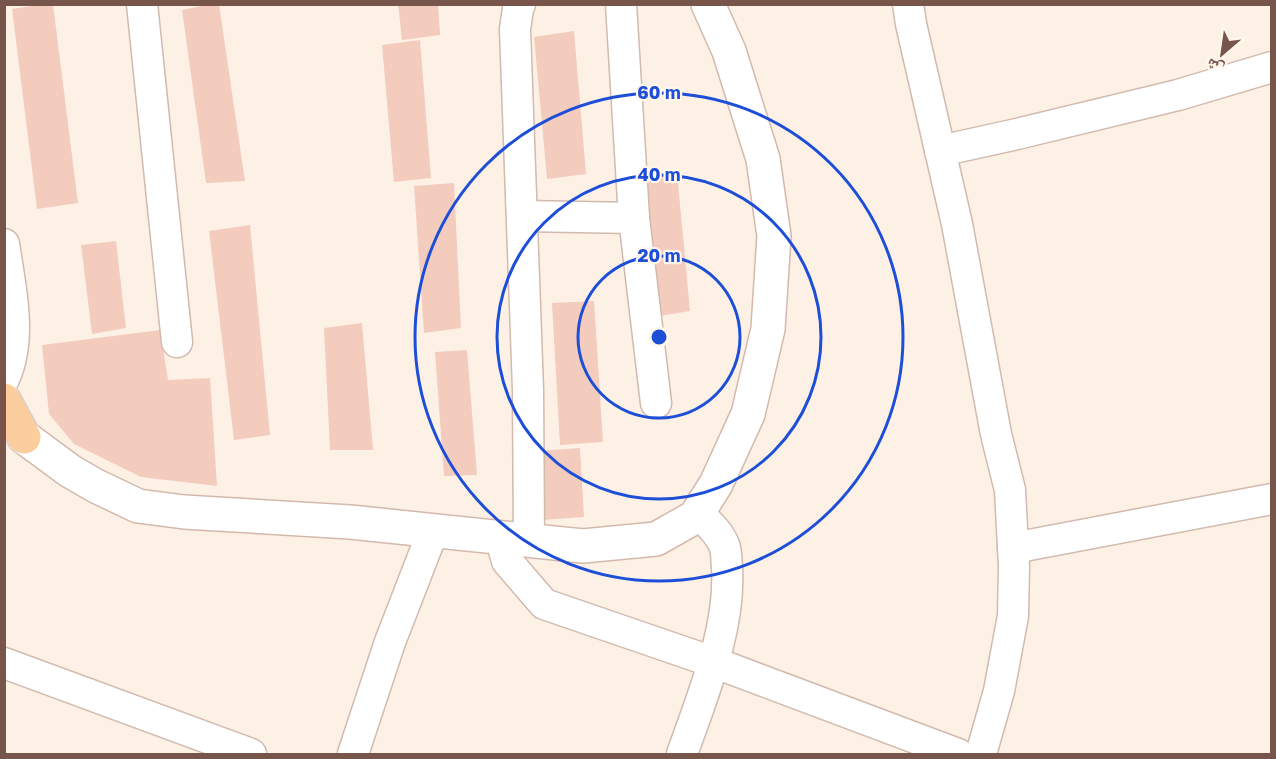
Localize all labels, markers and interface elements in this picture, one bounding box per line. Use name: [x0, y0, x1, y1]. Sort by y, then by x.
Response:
north arrow: [1192, 24, 1252, 84]
text: ش: [1202, 54, 1227, 80]
text: 60 m: [637, 81, 681, 103]
text: 40 m: [637, 163, 681, 185]
text: 20 m: [638, 244, 680, 266]
centre of rings: [649, 327, 669, 347]

